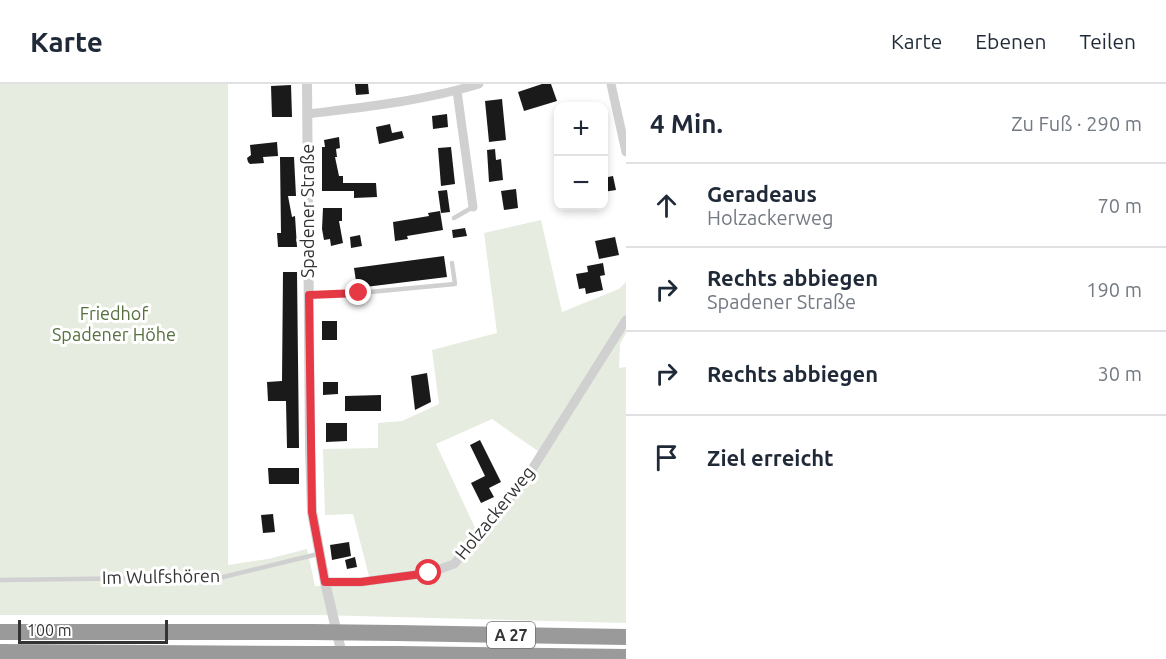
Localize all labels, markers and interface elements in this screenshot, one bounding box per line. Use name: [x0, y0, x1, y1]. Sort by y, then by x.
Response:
text: Karte: [30, 26, 103, 57]
text: Karte: [891, 29, 942, 53]
text: Ebenen: [975, 29, 1047, 53]
text: Teilen: [1080, 29, 1136, 53]
map controls: [554, 102, 608, 210]
button: +: [554, 102, 608, 156]
text: 4 Min.: [650, 109, 723, 138]
text: Zu Fuß · 290 m: [1011, 112, 1142, 135]
street label: Spadener Straße: [297, 144, 317, 278]
button: −: [554, 156, 608, 210]
text: Geradeaus: [707, 181, 817, 206]
icon: ahead: [650, 189, 683, 222]
text: 70 m: [1098, 194, 1142, 217]
text: Holzackerweg: [707, 206, 833, 229]
text: Rechts abbiegen: [707, 265, 878, 290]
icon: right: [650, 273, 683, 306]
text: 190 m: [1086, 278, 1142, 301]
route end: [345, 279, 371, 305]
text: Spadener Straße: [707, 290, 856, 313]
park label: Friedhof Spadener Höhe: [52, 303, 176, 344]
icon: right: [650, 357, 683, 390]
text: Rechts abbiegen: [707, 361, 878, 386]
text: 30 m: [1098, 362, 1142, 385]
icon: arrive: [650, 441, 683, 474]
text: Ziel erreicht: [707, 445, 834, 470]
street label: Holzackerweg: [451, 462, 538, 563]
route start: [415, 559, 441, 585]
street label: Im Wulfshören: [102, 565, 220, 587]
scale bar: [18, 617, 168, 644]
text: 100 m: [27, 621, 72, 639]
road number: A 27: [487, 622, 535, 648]

